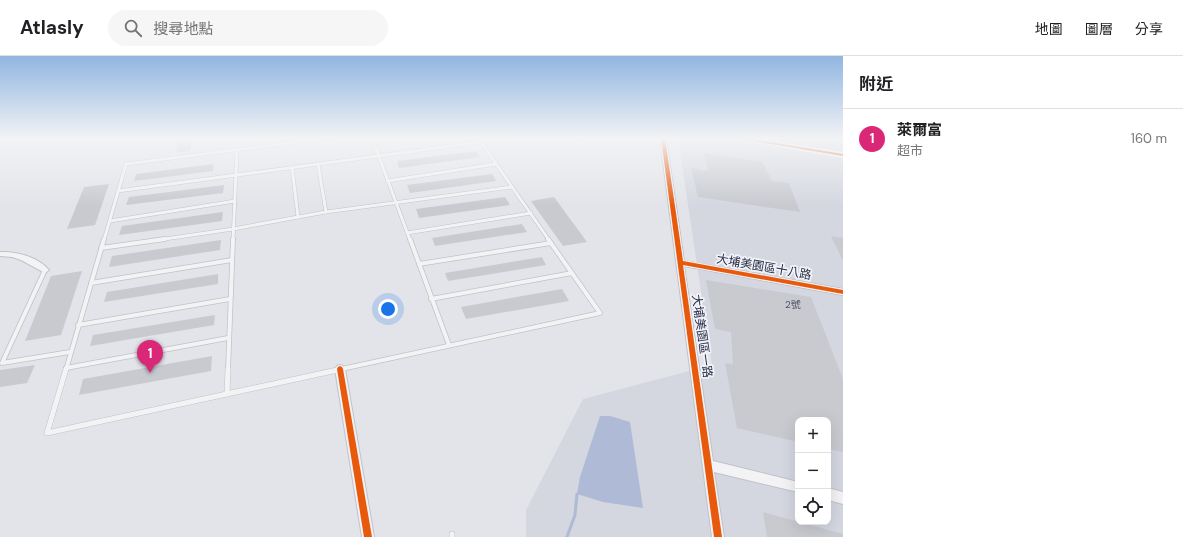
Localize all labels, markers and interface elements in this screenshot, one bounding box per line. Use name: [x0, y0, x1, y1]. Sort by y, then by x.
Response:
search box: [108, 10, 388, 46]
text: Atlasly: [20, 15, 84, 40]
icon: search: [122, 17, 144, 39]
text: 搜尋地點: [154, 19, 214, 39]
text: 地圖: [1035, 20, 1063, 38]
text: 圖層: [1085, 20, 1113, 38]
text: 分享: [1135, 20, 1163, 38]
text: 附近: [859, 73, 893, 95]
text: 萊爾富: [897, 120, 942, 140]
text: 1: [870, 130, 874, 147]
text: 160 m: [1131, 130, 1167, 147]
text: 超市: [897, 142, 923, 159]
street label: 大埔美園區十八路: [715, 251, 813, 283]
street label: 大埔美園區一路: [688, 293, 716, 379]
house number: 2號: [785, 298, 801, 311]
your location: [378, 299, 398, 319]
pin: 1: [137, 340, 163, 373]
map controls: [795, 417, 831, 525]
button: +: [795, 417, 831, 453]
button: −: [795, 453, 831, 489]
button: locate: [795, 489, 831, 525]

